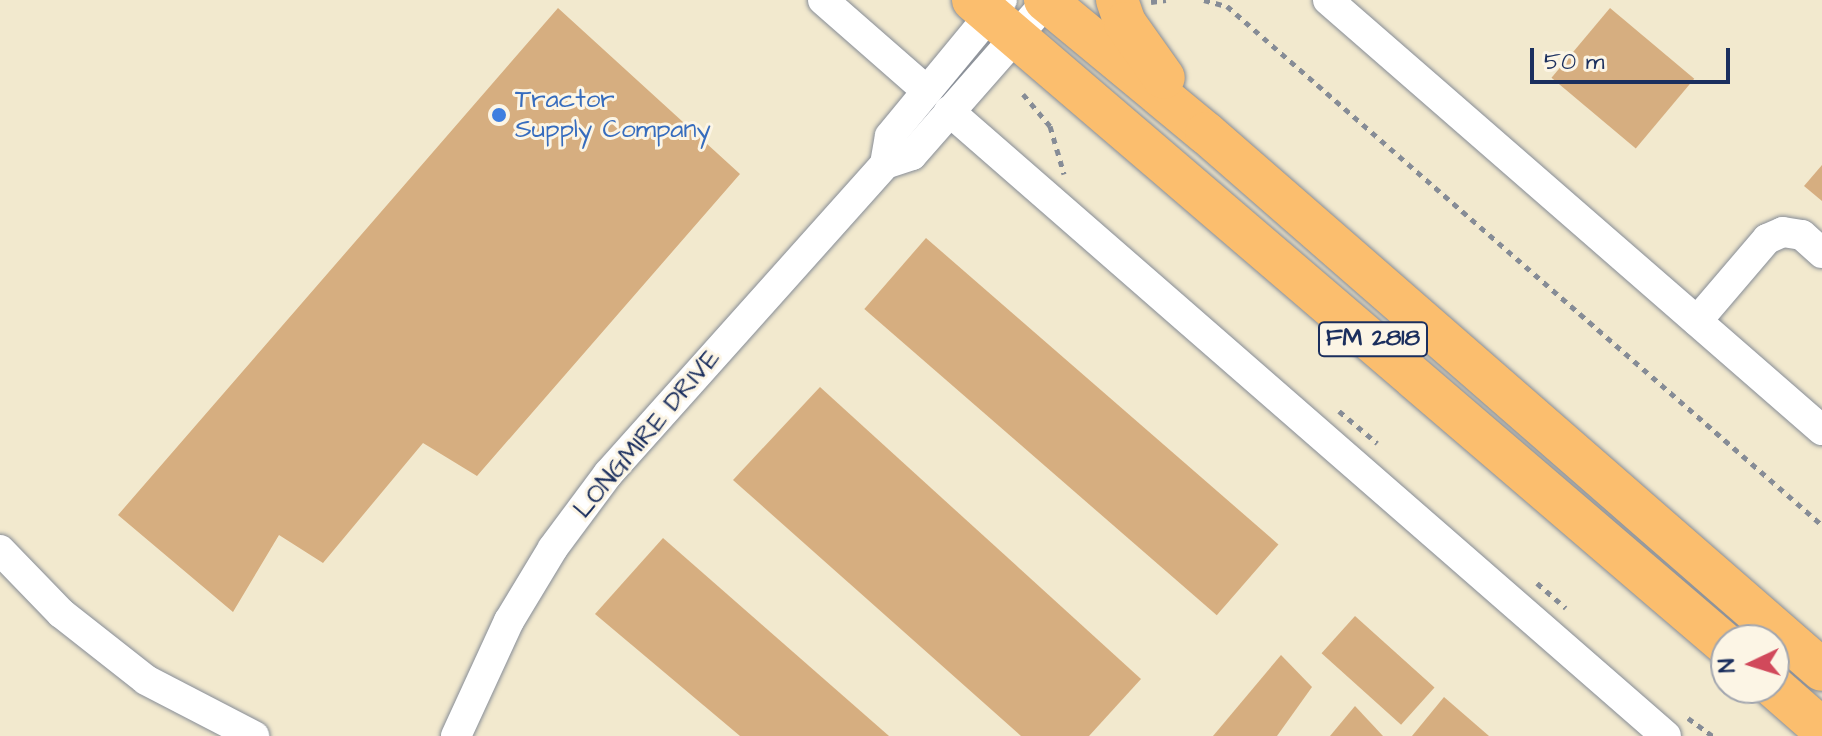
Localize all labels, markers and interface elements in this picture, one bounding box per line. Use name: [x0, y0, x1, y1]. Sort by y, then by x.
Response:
scale bar: [1534, 32, 1734, 82]
text: 50 m: [1544, 45, 1604, 79]
place label: Tractor Supply Company: [515, 84, 711, 146]
marker: Tractor Supply Company: [490, 106, 508, 124]
road number: FM 2818: [1317, 319, 1429, 359]
street label: LONGMIRE DRIVE: [567, 343, 727, 525]
north arrow: [1710, 624, 1790, 704]
text: N: [1712, 658, 1743, 674]

